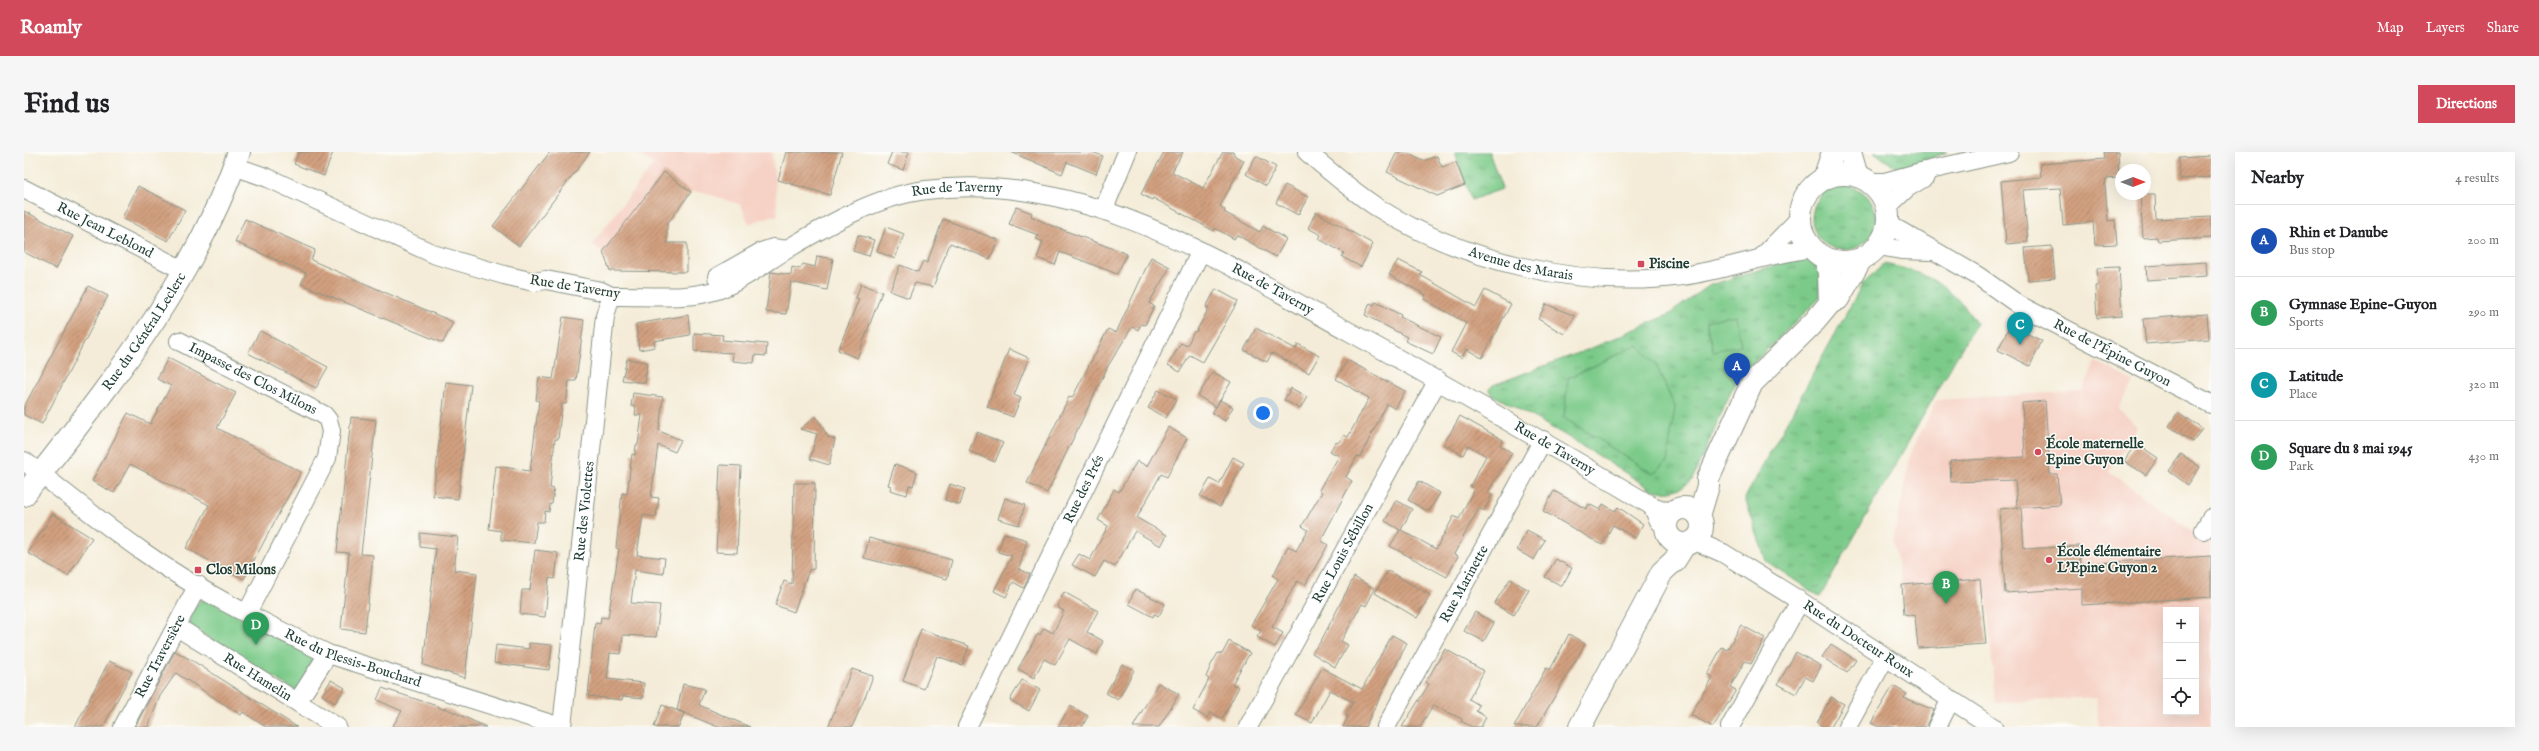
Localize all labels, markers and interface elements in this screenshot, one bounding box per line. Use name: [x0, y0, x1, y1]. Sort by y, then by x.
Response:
text: Roamly: [20, 16, 82, 40]
text: Map: [2377, 19, 2404, 37]
text: Layers: [2426, 19, 2465, 37]
text: Share: [2487, 19, 2519, 37]
button: Directions: [2418, 85, 2515, 123]
text: Find us: [24, 87, 110, 122]
north arrow: [2115, 164, 2151, 200]
text: Nearby: [2251, 168, 2304, 189]
text: 4 results: [2455, 170, 2499, 187]
street label: Rue de Taverny: [910, 178, 1003, 201]
street label: Rue Jean Leblond: [54, 198, 157, 263]
text: Rhin et Danube: [2289, 223, 2388, 242]
text: A: [2260, 232, 2268, 249]
text: 200 m: [2467, 232, 2499, 249]
street label: Avenue des Marais: [1465, 242, 1574, 285]
text: Bus stop: [2289, 242, 2335, 259]
place label: Piscine: [1649, 255, 1690, 273]
street label: Rue de Taverny: [1228, 259, 1317, 319]
marker: Piscine: [1636, 259, 1646, 269]
street label: Rue du Général Leclerc: [98, 269, 190, 394]
street label: Rue de Taverny: [529, 271, 622, 303]
text: Gymnase Epine-Guyon: [2289, 295, 2437, 314]
text: B: [2260, 304, 2268, 321]
text: 290 m: [2468, 304, 2499, 321]
pin: C: [2007, 312, 2033, 345]
text: Sports: [2289, 314, 2324, 331]
street label: Rue de l'Épine Guyon: [2050, 315, 2175, 391]
street label: Impasse des Clos Milons: [186, 339, 320, 419]
pin: A: [1724, 353, 1750, 386]
text: Latitude: [2289, 367, 2343, 386]
text: C: [2259, 376, 2269, 393]
text: 320 m: [2469, 376, 2499, 393]
text: Place: [2289, 386, 2317, 403]
your location: [1253, 403, 1273, 423]
street label: Rue de Taverny: [1511, 418, 1599, 479]
place label: École maternelle Epine Guyon: [2046, 434, 2144, 469]
text: Square du 8 mai 1945: [2289, 439, 2412, 458]
marker: École maternelle Epine Guyon: [2033, 447, 2043, 457]
text: D: [2259, 448, 2269, 465]
text: 430 m: [2469, 448, 2499, 465]
street label: Rue des Prés: [1060, 452, 1108, 526]
text: Park: [2289, 458, 2314, 475]
street label: Rue des Violettes: [570, 460, 599, 562]
street label: Rue Louis Sébillon: [1308, 500, 1378, 606]
street label: Rue Marinette: [1436, 542, 1493, 626]
place label: École élémentaire L'Epine Guyon 2: [2057, 542, 2161, 577]
marker: École élémentaire L'Epine Guyon 2: [2044, 555, 2054, 565]
place label: Clos Milons: [206, 561, 276, 579]
marker: Clos Milons: [193, 565, 203, 575]
pin: B: [1933, 571, 1959, 604]
street label: Rue du Docteur Roux: [1800, 596, 1917, 682]
map controls: [2163, 607, 2199, 715]
button: +: [2163, 607, 2199, 643]
street label: Rue Traversière: [131, 611, 190, 701]
pin: D: [243, 612, 269, 645]
street label: Rue du Plessis-Bouchard: [281, 625, 424, 692]
button: −: [2163, 643, 2199, 679]
street label: Rue Hamelin: [220, 649, 296, 706]
button: locate: [2163, 679, 2199, 715]

